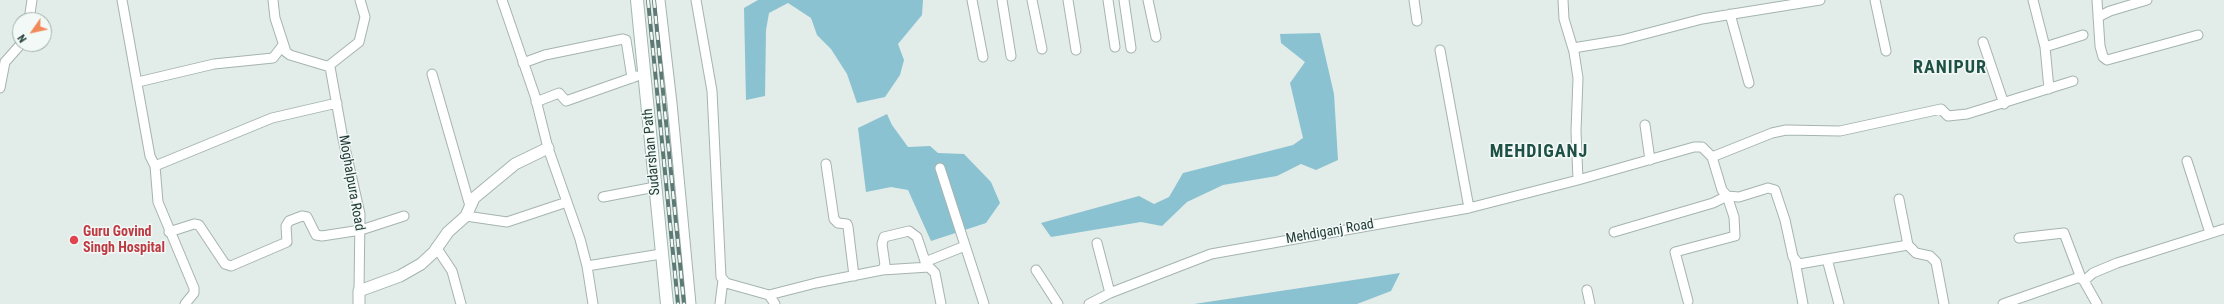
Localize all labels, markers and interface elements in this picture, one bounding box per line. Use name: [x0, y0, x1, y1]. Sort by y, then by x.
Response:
north arrow: [12, 12, 52, 52]
text: N: [15, 32, 30, 45]
district label: RANIPUR: [1913, 57, 1987, 79]
street label: Sudarshan Path: [640, 108, 664, 196]
street label: Moghalpura Road: [334, 134, 368, 232]
district label: MEHDIGANJ: [1490, 141, 1588, 163]
street label: Mehdiganj Road: [1285, 216, 1375, 248]
place label: Guru Govind Singh Hospital: [83, 224, 165, 256]
marker: Guru Govind Singh Hospital: [68, 234, 80, 246]

